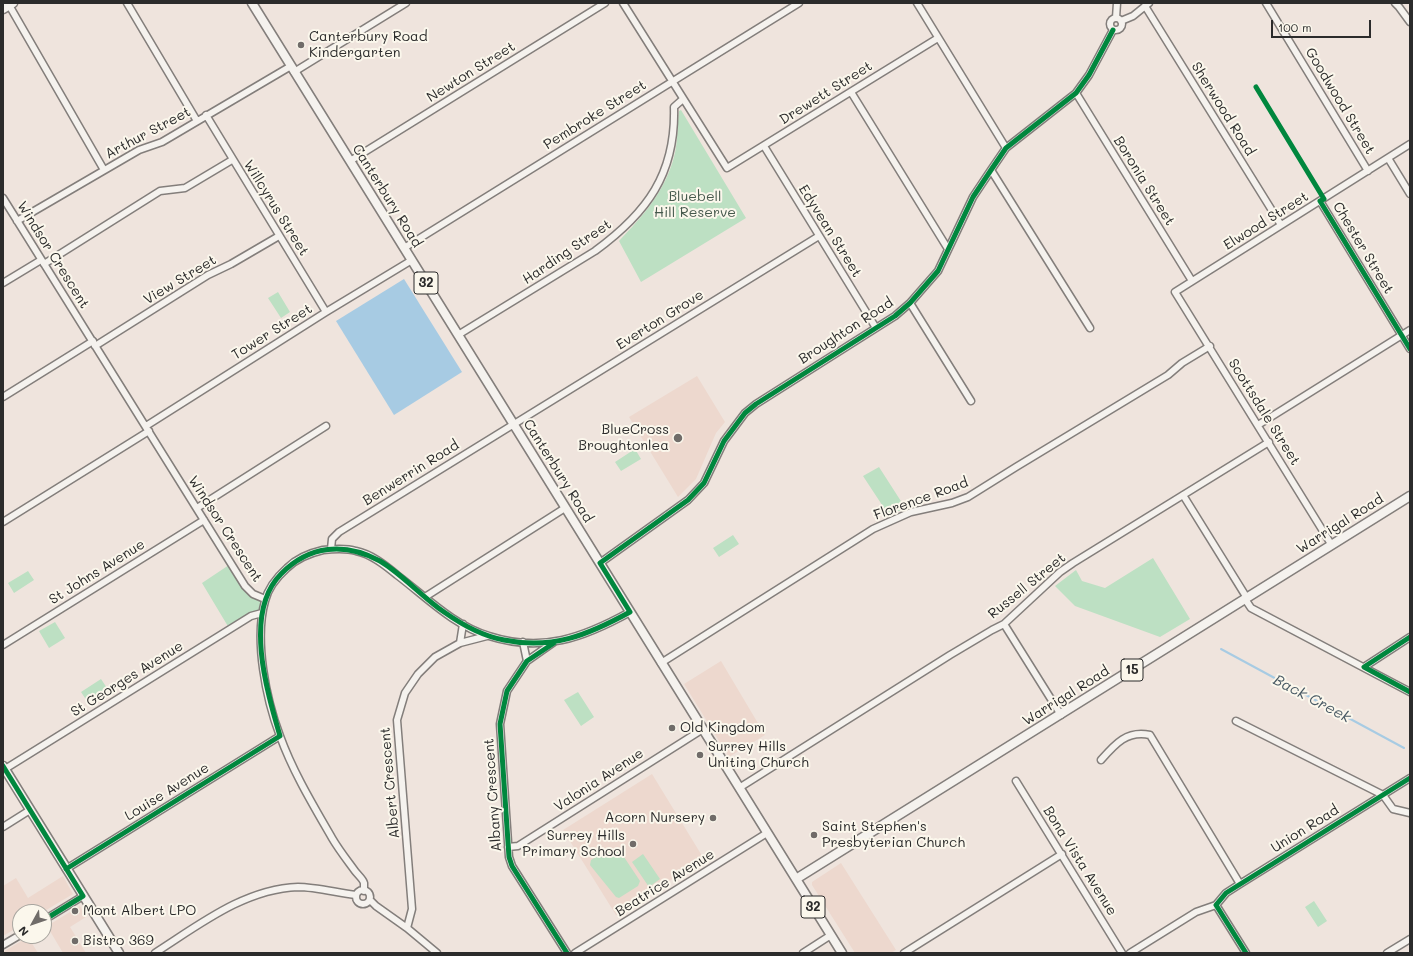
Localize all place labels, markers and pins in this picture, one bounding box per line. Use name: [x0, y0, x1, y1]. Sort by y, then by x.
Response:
place label: Canterbury Road Kindergarten: [309, 29, 428, 62]
marker: Canterbury Road Kindergarten: [296, 40, 306, 50]
place label: BlueCross Broughtonlea: [578, 422, 669, 454]
marker: BlueCross Broughtonlea: [672, 432, 684, 444]
place label: Old Kingdom: [680, 720, 765, 736]
marker: Old Kingdom: [667, 723, 677, 733]
place label: Surrey Hills Uniting Church: [708, 739, 809, 772]
marker: Surrey Hills Uniting Church: [695, 750, 705, 760]
place label: Acorn Nursery: [605, 810, 705, 826]
marker: Acorn Nursery: [708, 813, 718, 823]
place label: Saint Stephen's Presbyterian Church: [822, 819, 965, 852]
place label: Surrey Hills Primary School: [522, 828, 625, 860]
marker: Saint Stephen's Presbyterian Church: [809, 830, 819, 840]
marker: Surrey Hills Primary School: [628, 839, 638, 849]
place label: Mont Albert LPO: [83, 903, 196, 919]
marker: Mont Albert LPO: [70, 906, 80, 916]
place label: Bistro 369: [83, 933, 154, 949]
marker: Bistro 369: [70, 936, 80, 946]

